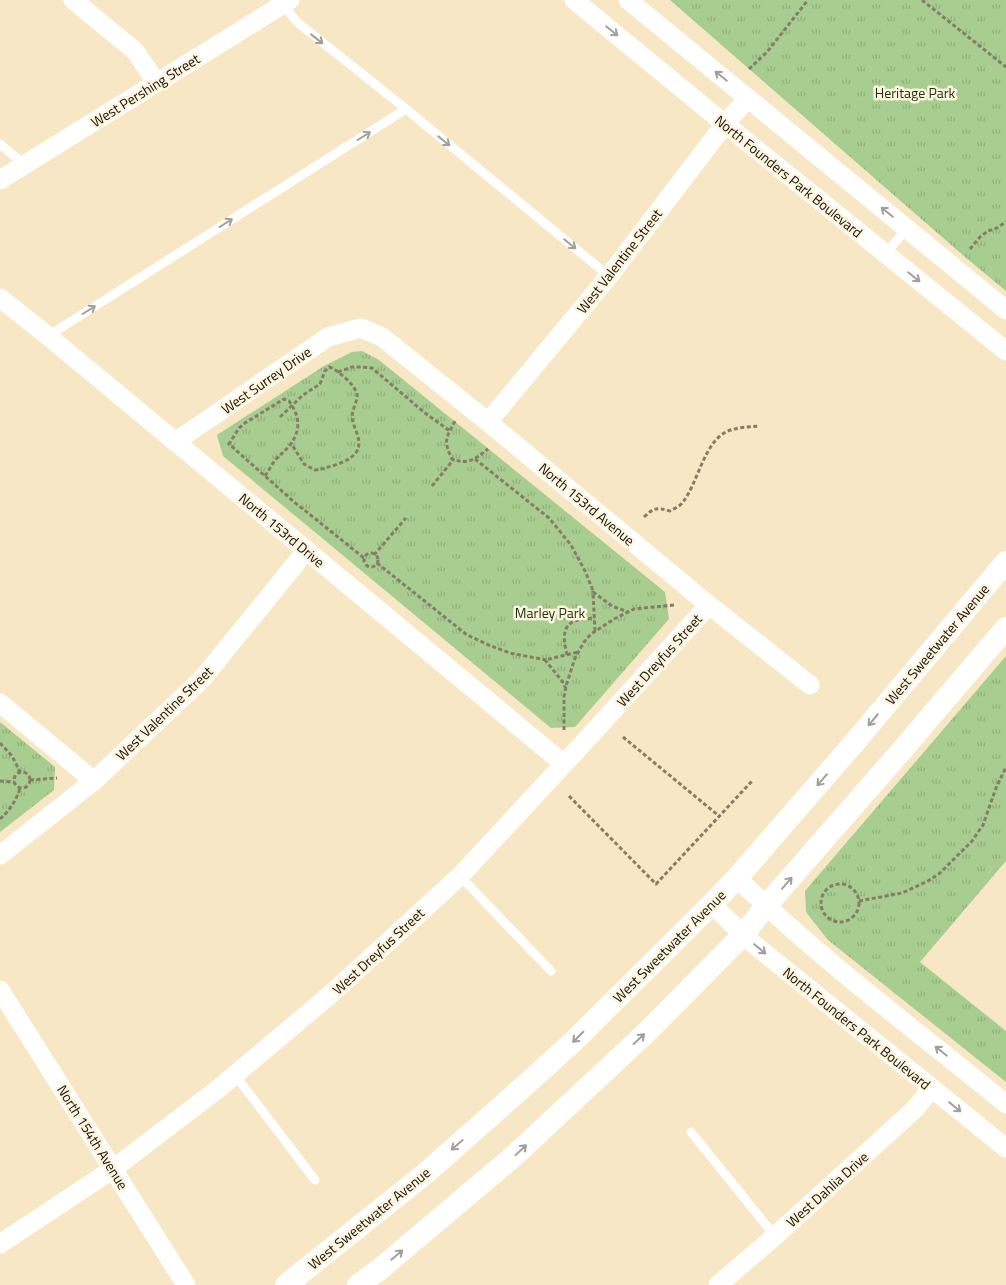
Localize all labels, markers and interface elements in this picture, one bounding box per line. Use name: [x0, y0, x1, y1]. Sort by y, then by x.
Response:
one-way arrow: [605, 25, 618, 36]
one-way arrow: [311, 33, 324, 44]
street label: West Pershing Street: [86, 48, 204, 132]
one-way arrow: [715, 71, 728, 82]
park label: Heritage Park: [875, 82, 956, 103]
street label: North Founders Park Boulevard: [711, 110, 867, 242]
one-way arrow: [356, 131, 370, 141]
one-way arrow: [437, 135, 450, 146]
street label: West Valentine Street: [571, 204, 667, 318]
one-way arrow: [881, 207, 894, 218]
one-way arrow: [219, 218, 233, 228]
one-way arrow: [563, 238, 576, 249]
one-way arrow: [907, 272, 920, 283]
one-way arrow: [82, 305, 96, 315]
street label: West Surrey Drive: [217, 341, 315, 419]
street label: North 153rd Avenue: [534, 458, 640, 550]
street label: North 153rd Drive: [234, 488, 330, 572]
street label: West Sweetwater Avenue: [880, 579, 994, 709]
park label: Marley Park: [515, 602, 586, 623]
street label: West Dreyfus Street: [611, 609, 707, 711]
street label: West Valentine Street: [111, 661, 217, 765]
one-way arrow: [868, 713, 879, 726]
one-way arrow: [817, 773, 828, 786]
one-way arrow: [781, 876, 792, 889]
street label: West Sweetwater Avenue: [608, 885, 730, 1007]
street label: West Dreyfus Street: [327, 903, 429, 999]
one-way arrow: [754, 944, 767, 955]
street label: North Founders Park Boulevard: [779, 962, 935, 1094]
one-way arrow: [572, 1030, 584, 1043]
one-way arrow: [633, 1033, 646, 1045]
one-way arrow: [935, 1045, 948, 1056]
street label: North 154th Avenue: [52, 1081, 134, 1193]
one-way arrow: [948, 1101, 961, 1112]
one-way arrow: [451, 1139, 464, 1150]
one-way arrow: [514, 1144, 527, 1156]
street label: West Dahlia Drive: [781, 1146, 873, 1232]
street label: West Sweetwater Avenue: [303, 1162, 435, 1274]
one-way arrow: [390, 1249, 403, 1260]

